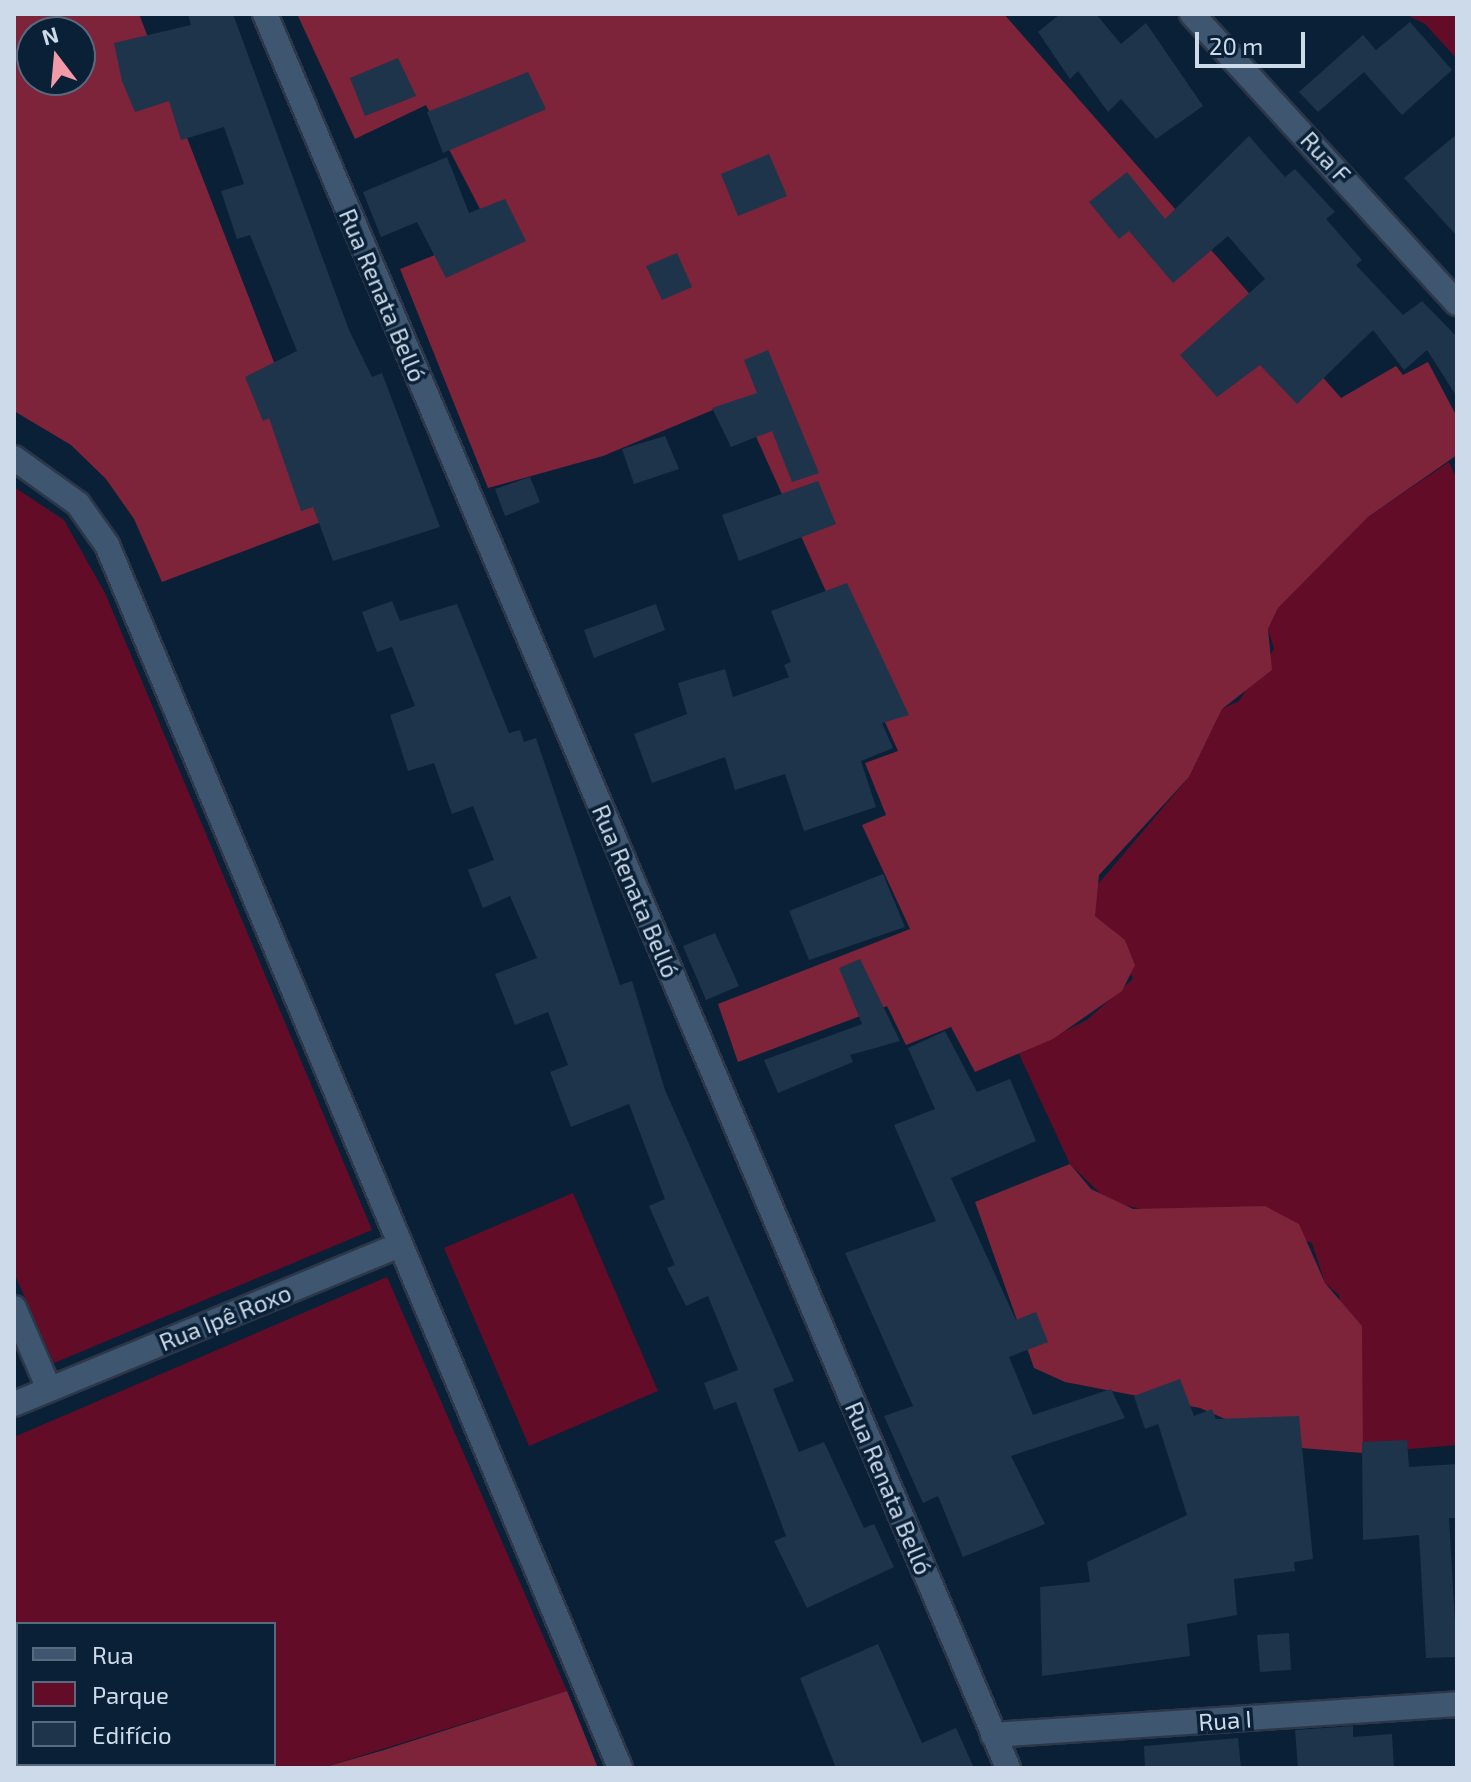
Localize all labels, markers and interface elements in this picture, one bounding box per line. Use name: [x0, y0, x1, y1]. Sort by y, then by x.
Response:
north arrow: [16, 16, 96, 96]
scale bar: [1199, 16, 1309, 66]
text: N: [39, 20, 61, 50]
text: 20 m: [1209, 31, 1263, 60]
street label: Rua F: [1295, 125, 1357, 189]
street label: Rua Renata Belló: [334, 204, 432, 386]
street label: Rua Renata Belló: [587, 800, 685, 982]
street label: Rua Ipê Roxo: [155, 1277, 295, 1357]
street label: Rua Renata Belló: [840, 1397, 938, 1579]
legend: [16, 1622, 276, 1766]
text: Rua: [92, 1640, 134, 1669]
text: Parque: [92, 1680, 169, 1709]
street label: Rua I: [1197, 1704, 1253, 1736]
text: Edifício: [92, 1720, 172, 1749]

